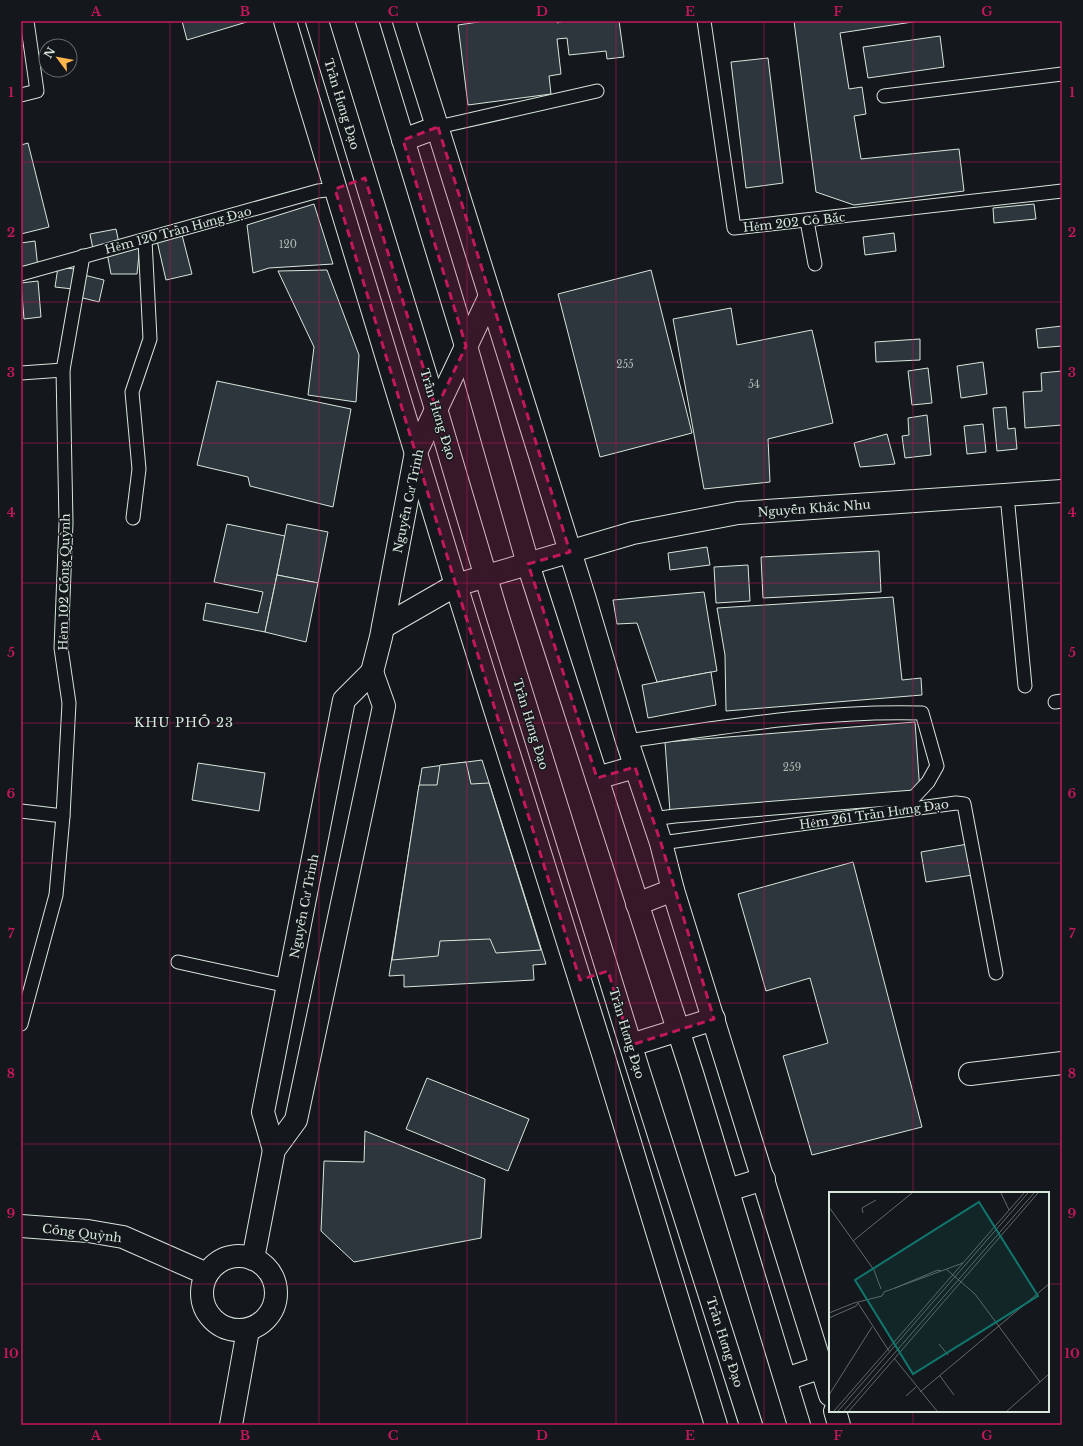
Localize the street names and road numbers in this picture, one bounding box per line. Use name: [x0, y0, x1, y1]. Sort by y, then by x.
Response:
street label: Trần Hưng Đạo: [321, 57, 363, 151]
street label: Hẻm 120 Trần Hưng Đạo: [103, 203, 253, 257]
street label: Hẻm 202 Cô Bắc: [742, 209, 846, 235]
street label: Trần Hưng Đạo: [417, 367, 459, 461]
street label: Nguyễn Cư Trinh: [390, 448, 426, 554]
street label: Nguyễn Khắc Nhu: [757, 497, 871, 519]
street label: Hẻm 102 Cống Quỳnh: [55, 513, 73, 651]
street label: Trần Hưng Đạo: [510, 677, 552, 771]
street label: Hẻm 261 Trần Hưng Đạo: [798, 796, 950, 832]
street label: Nguyễn Cư Trinh: [287, 853, 321, 959]
street label: Trần Hưng Đạo: [606, 986, 648, 1080]
street label: Cống Quỳnh: [41, 1221, 123, 1245]
street label: Trần Hưng Đạo: [703, 1295, 747, 1389]

